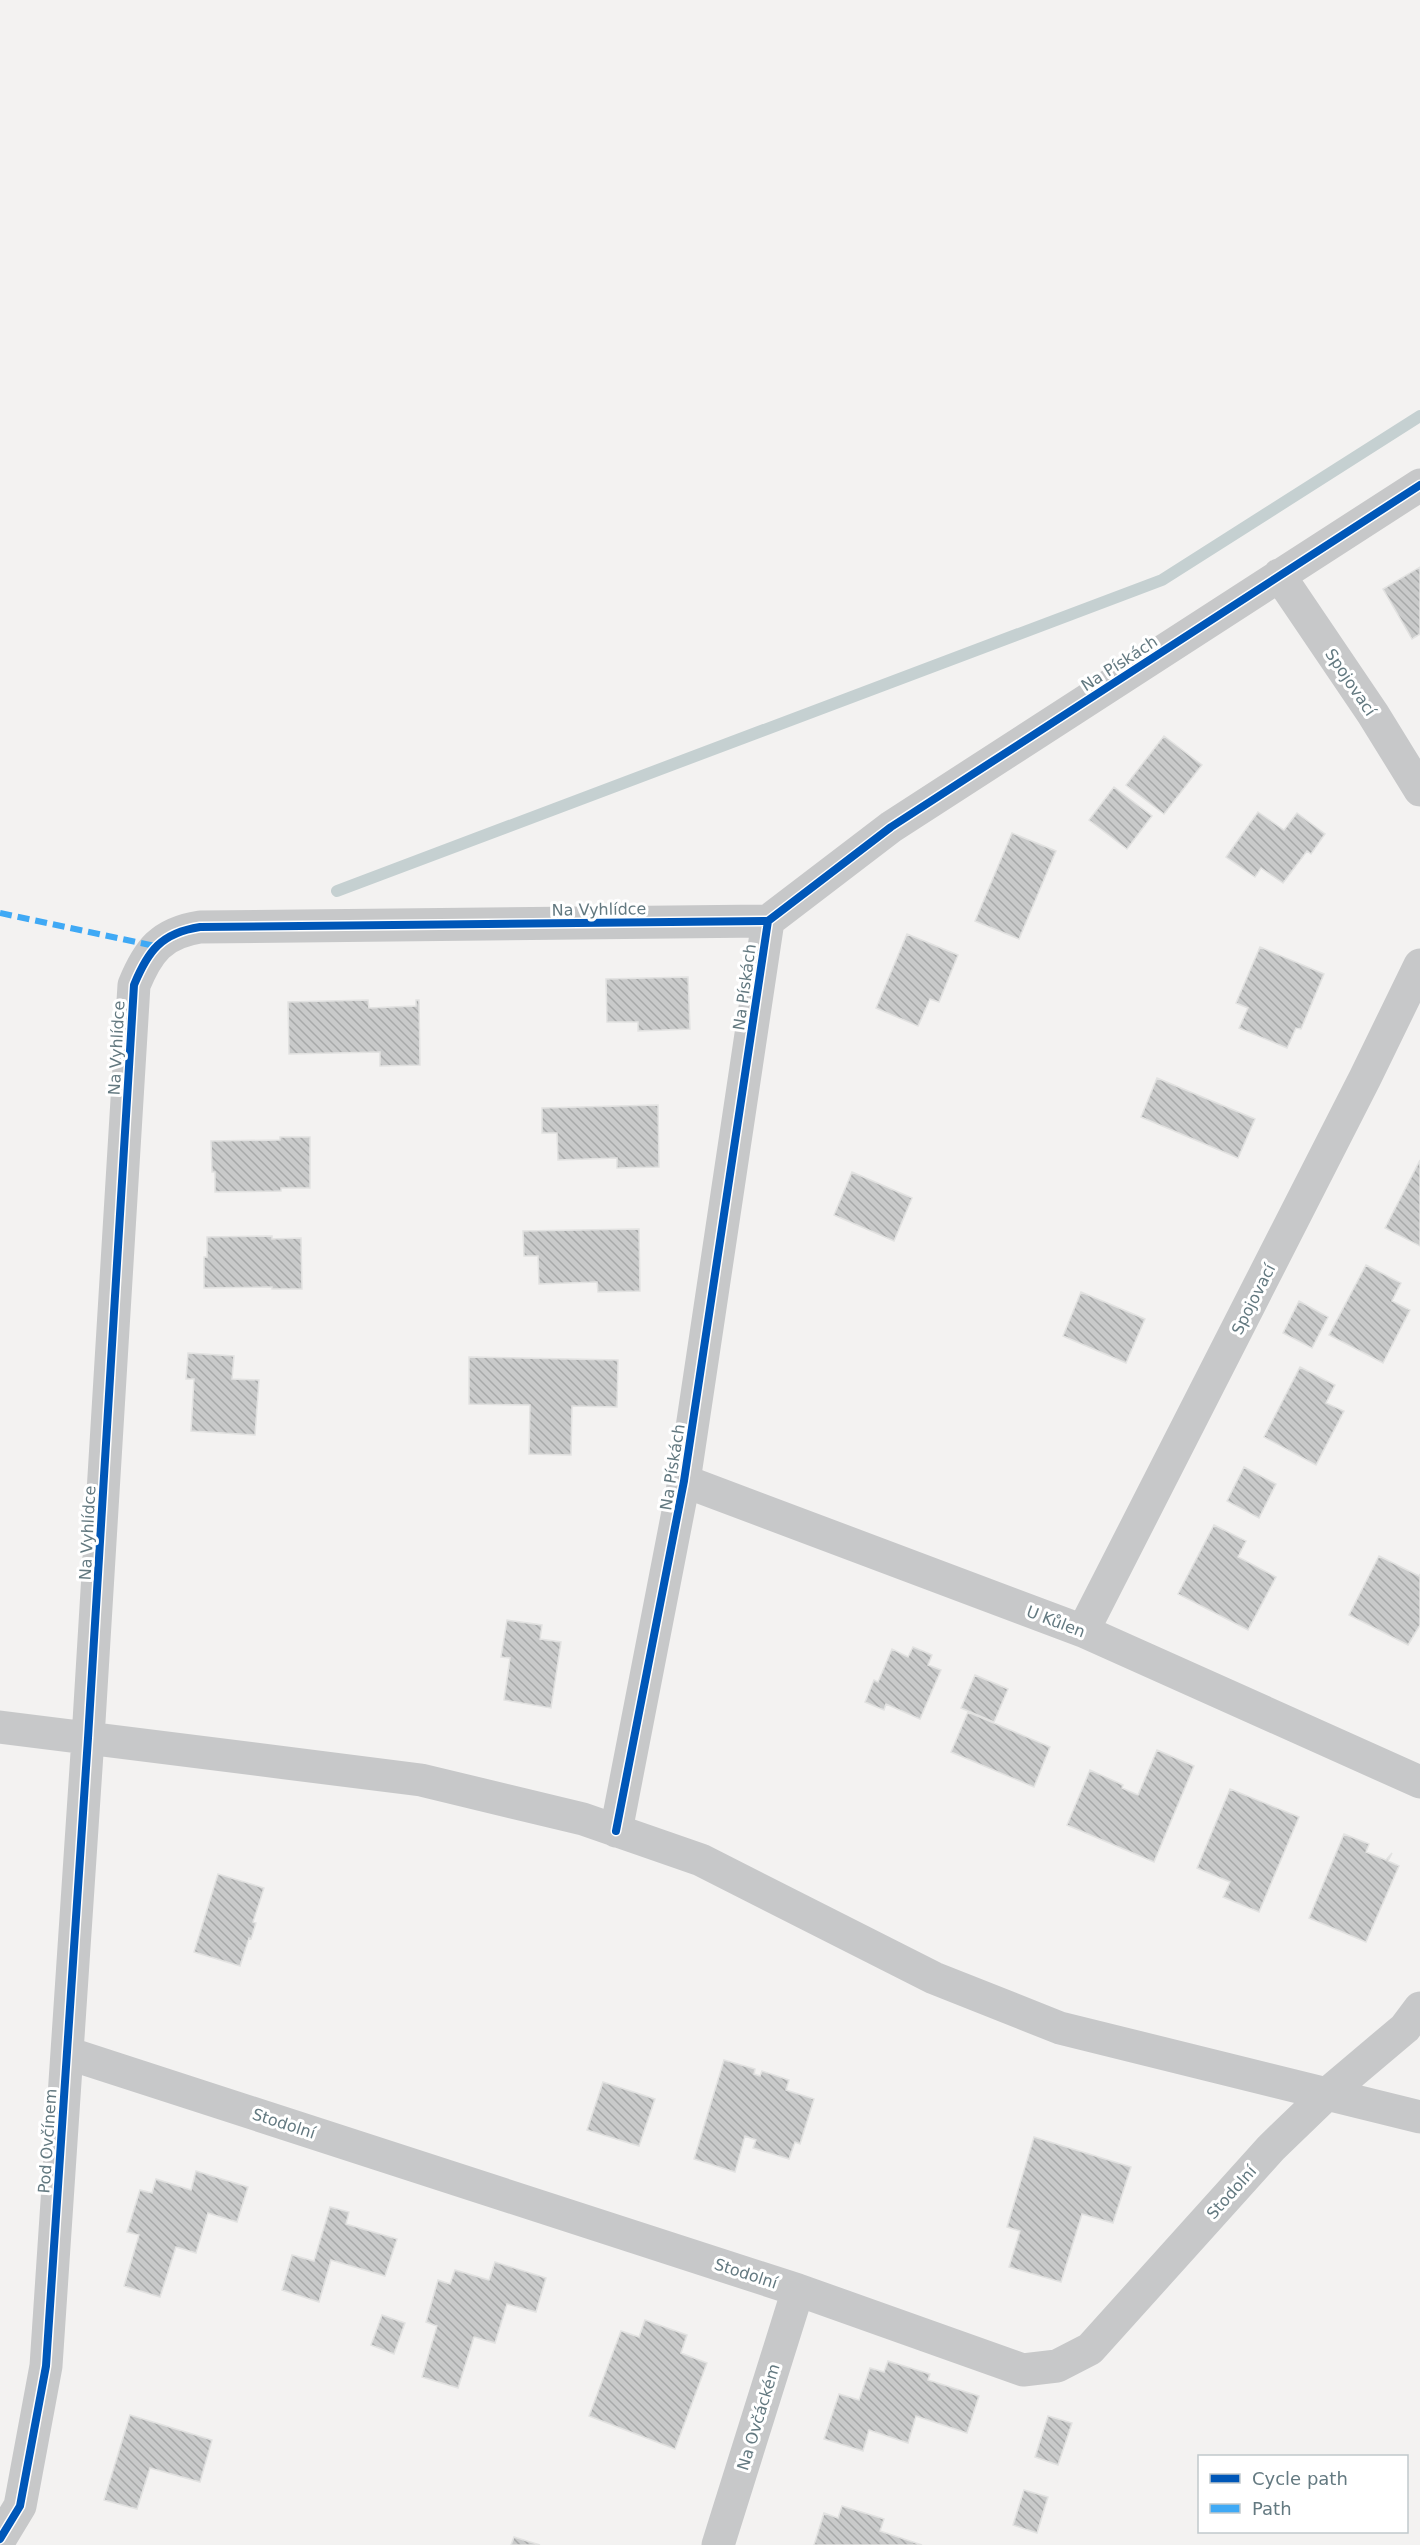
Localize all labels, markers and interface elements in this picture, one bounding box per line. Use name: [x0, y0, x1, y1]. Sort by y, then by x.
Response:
street label: Na Pískách: [1078, 632, 1161, 695]
street label: Spojovací: [1321, 645, 1380, 720]
street label: Na Vyhlídce: [552, 899, 647, 920]
street label: Na Pískách: [729, 943, 760, 1031]
street label: Na Vyhlídce: [105, 1000, 128, 1096]
street label: Spojovací: [1228, 1260, 1280, 1338]
street label: Na Pískách: [656, 1423, 689, 1512]
street label: Na Vyhlídce: [76, 1485, 99, 1581]
street label: U Kůlen: [1024, 1602, 1088, 1641]
street label: Pod Ovčínem: [34, 2088, 61, 2194]
street label: Stodolní: [250, 2104, 318, 2143]
street label: Stodolní: [1202, 2161, 1261, 2223]
street label: Stodolní: [712, 2254, 780, 2293]
street label: Na Ovčáckém: [733, 2362, 784, 2473]
legend: [1198, 2455, 1408, 2533]
text: Cycle path: [1252, 2468, 1348, 2489]
text: Path: [1252, 2498, 1292, 2519]

